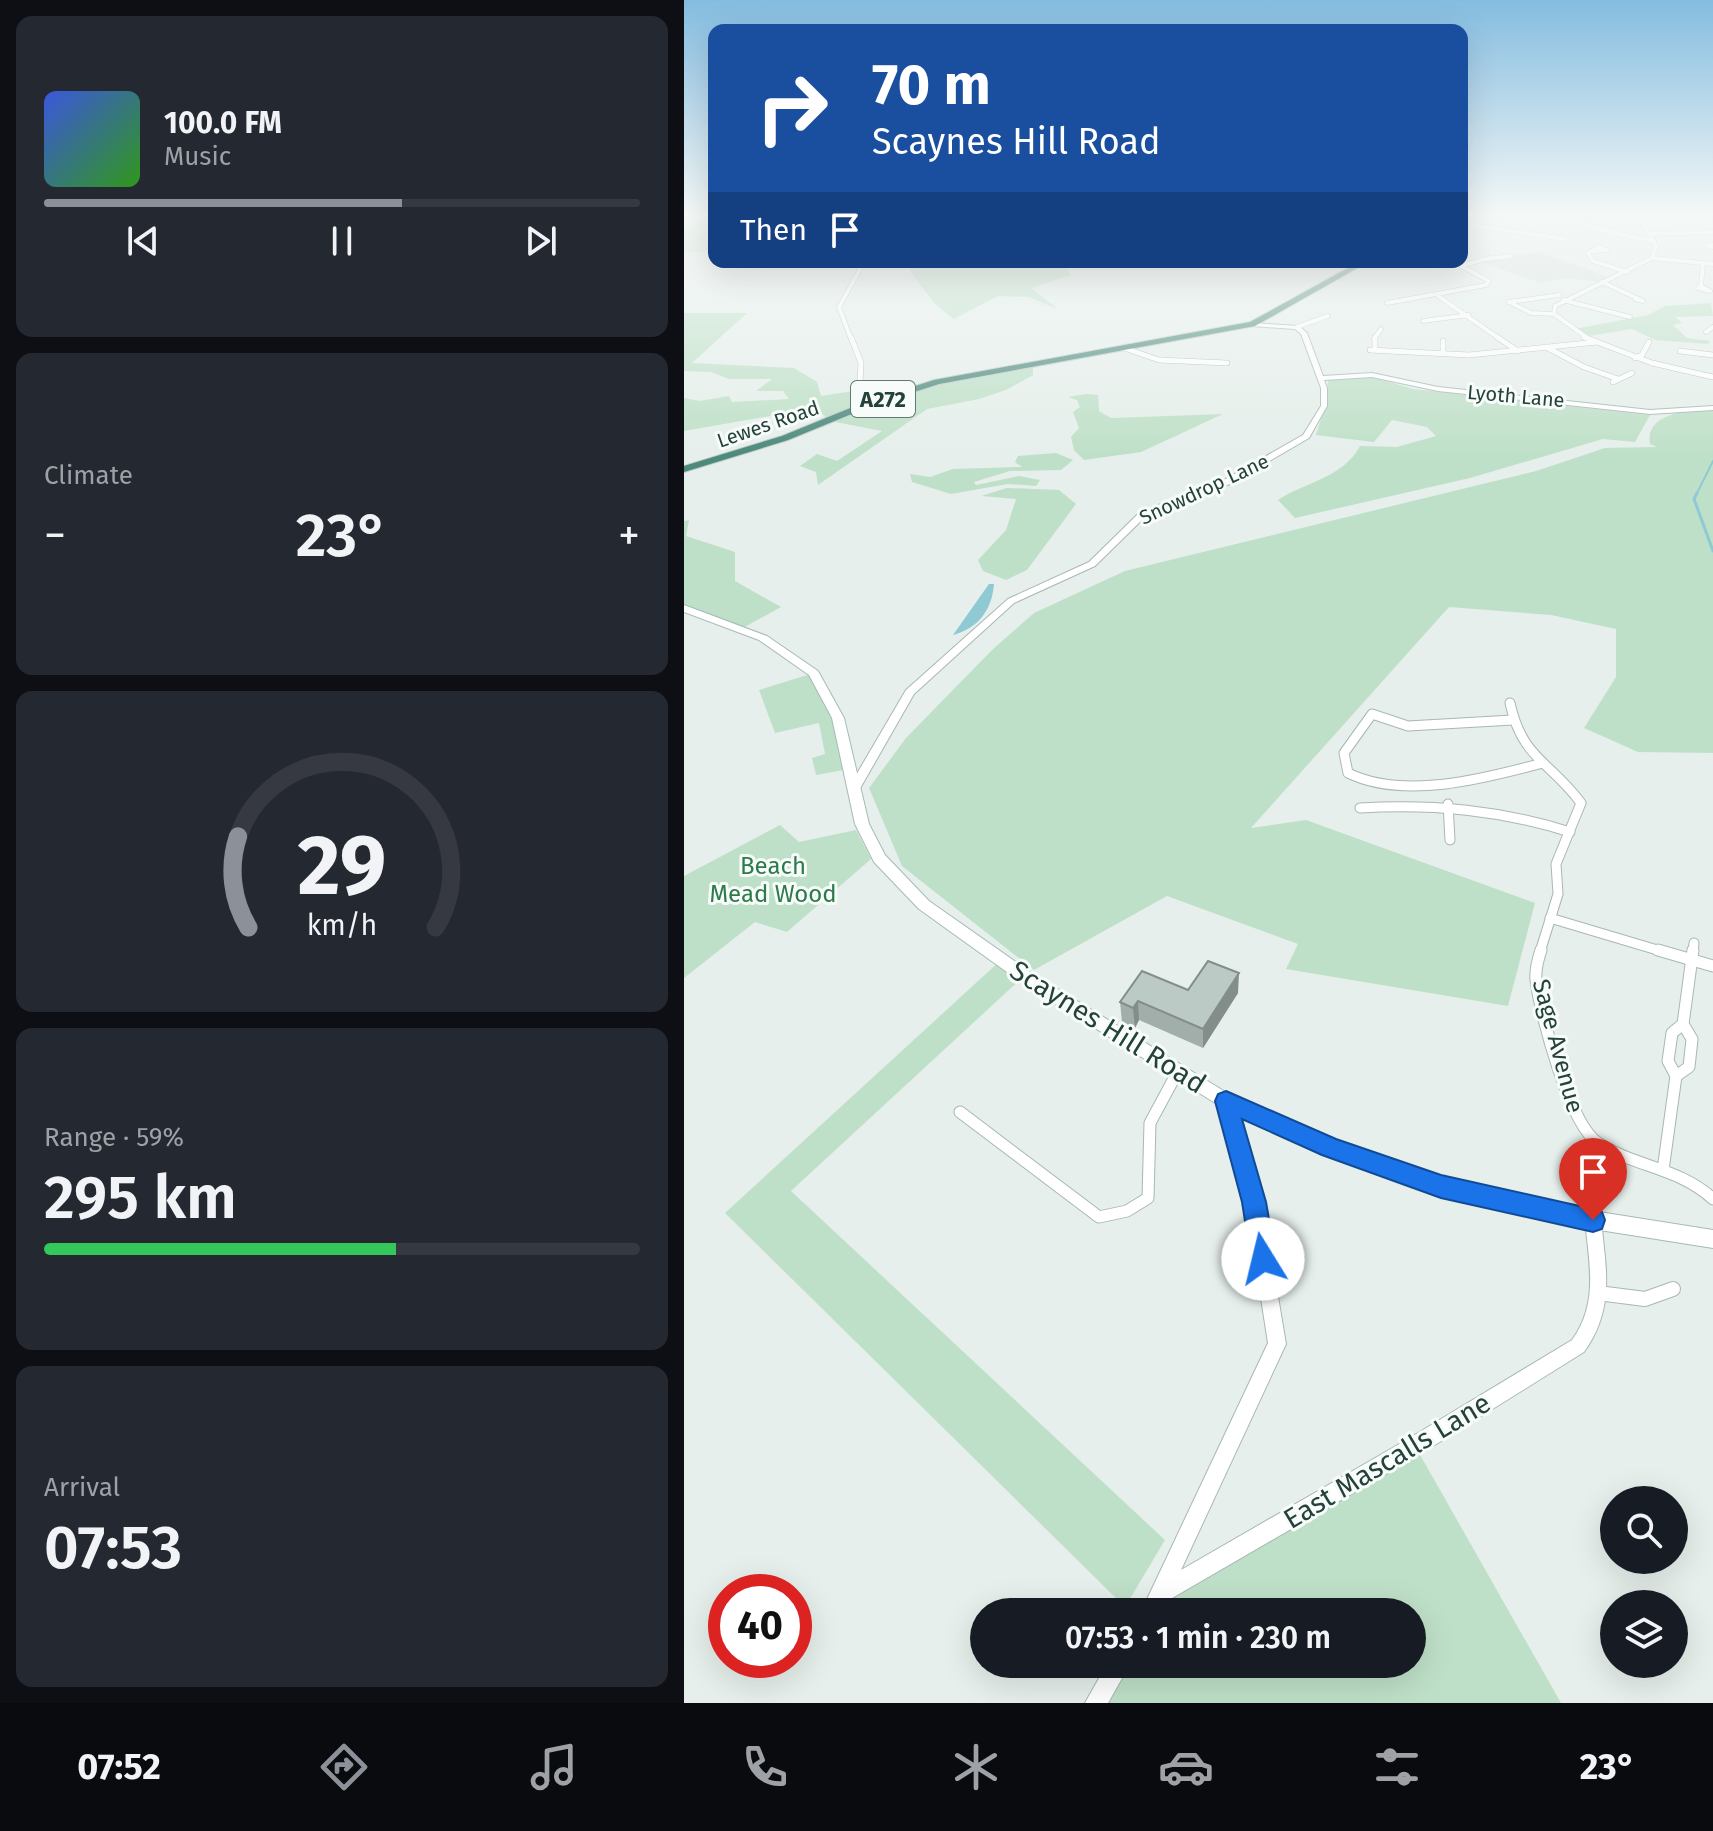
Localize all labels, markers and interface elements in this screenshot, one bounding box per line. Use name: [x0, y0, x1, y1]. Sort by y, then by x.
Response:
text: 70 m: [872, 52, 991, 119]
icon: right: [740, 56, 844, 160]
text: 100.0 FM: [164, 105, 282, 141]
text: Scaynes Hill Road: [872, 120, 1161, 164]
text: Music: [164, 141, 231, 172]
icon: arrive: [823, 208, 867, 252]
text: Then: [740, 212, 807, 248]
icon: previous: [121, 219, 165, 263]
icon: pause: [320, 219, 364, 263]
icon: next: [519, 219, 563, 263]
street label: Lyoth Lane: [1466, 380, 1566, 412]
road number: A272: [851, 381, 915, 417]
street label: Lewes Road: [714, 395, 822, 453]
street label: Snowdrop Lane: [1136, 449, 1272, 529]
text: Climate: [44, 460, 133, 491]
text: 23°: [296, 500, 388, 572]
text: −: [44, 509, 66, 562]
text: +: [618, 509, 640, 562]
text: 29: [298, 815, 386, 915]
park label: Beach Mead Wood: [709, 852, 837, 908]
text: km/h: [307, 908, 377, 943]
street label: Scaynes Hill Road: [1004, 954, 1212, 1100]
street label: Sage Avenue: [1527, 976, 1589, 1116]
text: Range · 59%: [44, 1122, 184, 1153]
pin: [1559, 1138, 1627, 1220]
icon: arrive: [1571, 1150, 1615, 1194]
text: 295 km: [44, 1162, 237, 1234]
position arrow: [1221, 1217, 1305, 1301]
street label: East Mascalls Lane: [1278, 1386, 1496, 1536]
text: Arrival: [44, 1472, 120, 1503]
map controls: [1600, 1486, 1688, 1678]
button: search: [1600, 1486, 1688, 1574]
text: 07:53: [44, 1512, 182, 1584]
speed limit sign: 40: [708, 1574, 812, 1678]
button: layers: [1600, 1590, 1688, 1678]
text: 07:53 · 1 min · 230 m: [1065, 1620, 1331, 1656]
icon: directions: [316, 1739, 372, 1795]
icon: music: [526, 1739, 582, 1795]
icon: phone: [737, 1739, 793, 1795]
icon: climate: [948, 1739, 1004, 1795]
icon: car: [1158, 1739, 1214, 1795]
icon: filters: [1369, 1739, 1425, 1795]
text: 07:52: [77, 1745, 161, 1789]
text: 23°: [1580, 1745, 1636, 1789]

